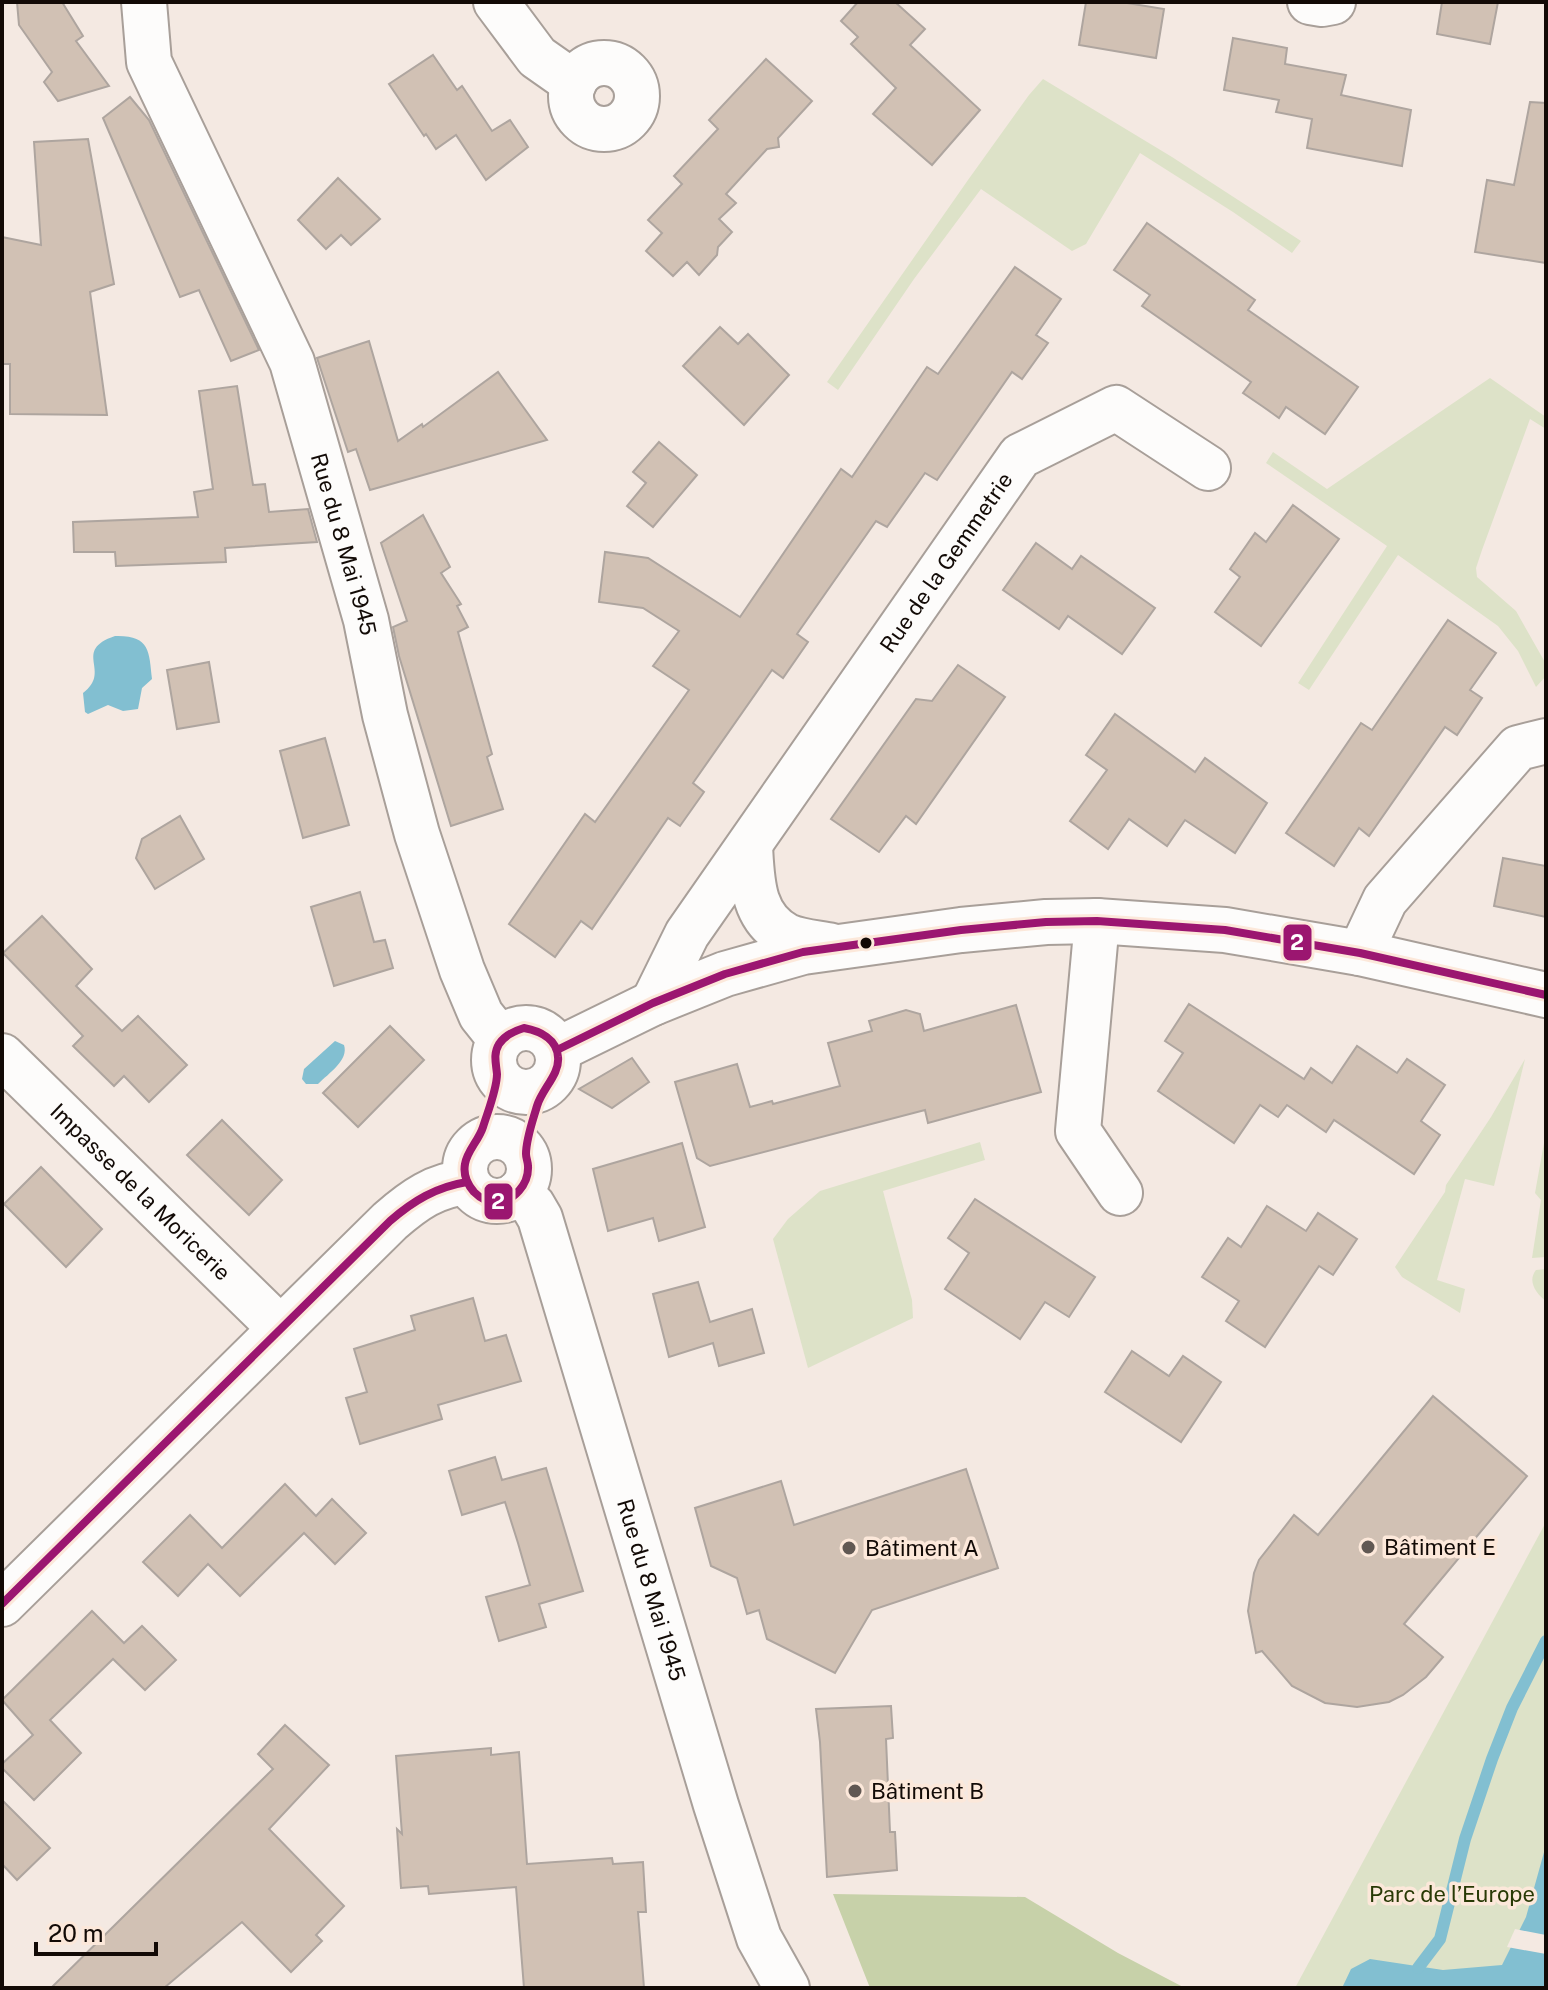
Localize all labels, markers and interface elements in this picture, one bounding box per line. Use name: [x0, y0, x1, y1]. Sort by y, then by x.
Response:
street label: Rue du 8 Mai 1945: [306, 450, 382, 638]
street label: Rue de la Gemmetrie: [874, 467, 1018, 657]
line badge: 2: [1282, 923, 1313, 962]
text: 2: [1290, 929, 1304, 955]
unlabelled marker: [858, 935, 874, 951]
street label: Impasse de la Moricerie: [45, 1098, 236, 1285]
line badge: 2: [483, 1182, 514, 1221]
text: 2: [491, 1188, 505, 1214]
street label: Rue du 8 Mai 1945: [612, 1496, 691, 1684]
place label: Bâtiment E: [1384, 1534, 1496, 1560]
place label: Bâtiment A: [865, 1535, 979, 1561]
marker: Bâtiment E: [1359, 1538, 1377, 1556]
marker: Bâtiment A: [840, 1539, 858, 1557]
place label: Bâtiment B: [871, 1778, 984, 1804]
marker: Bâtiment B: [846, 1782, 864, 1800]
park label: Parc de l’Europe: [1369, 1881, 1535, 1907]
scale bar: [36, 1906, 156, 1956]
text: 20 m: [48, 1919, 104, 1947]

